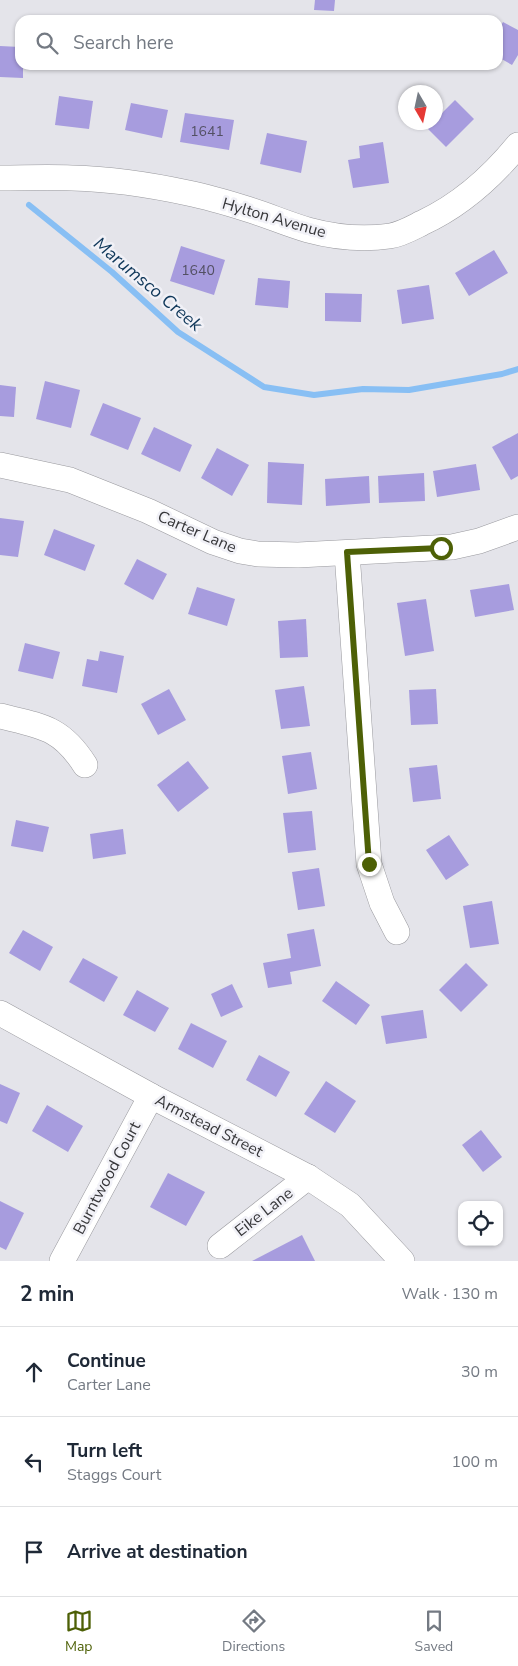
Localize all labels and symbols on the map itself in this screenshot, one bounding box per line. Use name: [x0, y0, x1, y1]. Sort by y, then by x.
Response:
north arrow: [398, 85, 443, 130]
house number: 1641: [190, 122, 224, 141]
street label: Hylton Avenue: [220, 193, 328, 243]
water label: Marumsco Creek: [89, 231, 208, 337]
house number: 1640: [181, 261, 215, 280]
street label: Carter Lane: [154, 506, 240, 558]
route start: [430, 537, 453, 560]
route end: [358, 853, 381, 876]
street label: Armstead Street: [151, 1089, 267, 1163]
street label: Burntwood Court: [68, 1117, 146, 1238]
street label: Eike Lane: [230, 1182, 298, 1242]

